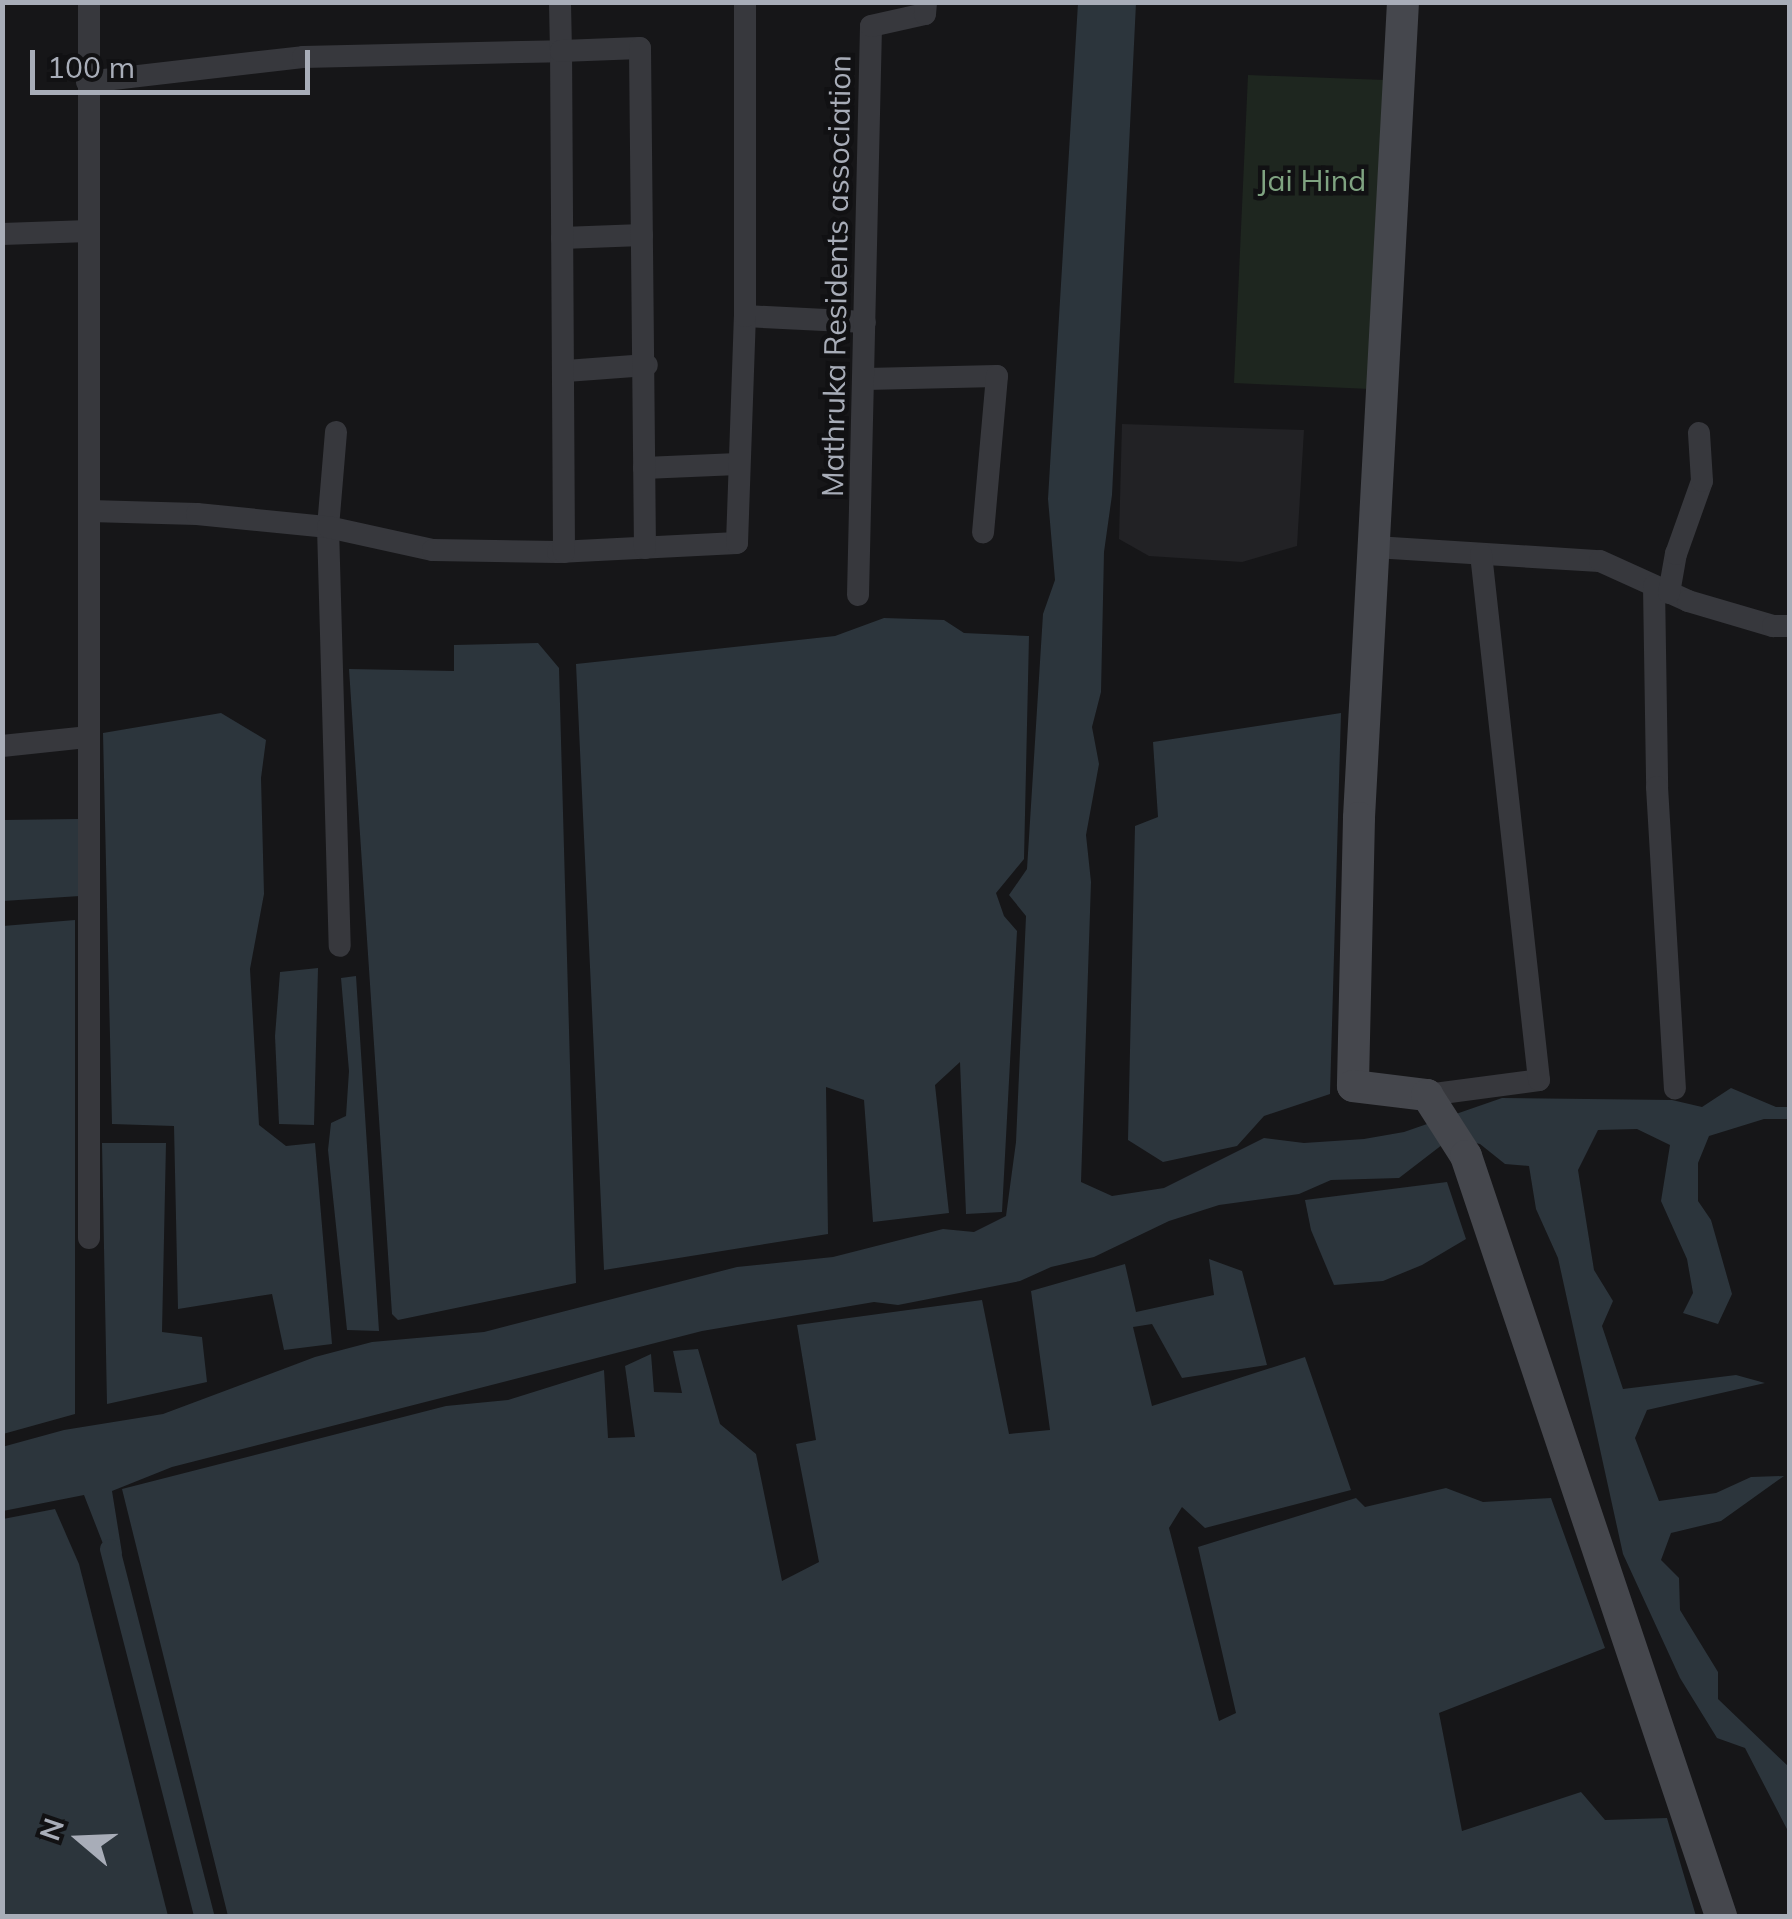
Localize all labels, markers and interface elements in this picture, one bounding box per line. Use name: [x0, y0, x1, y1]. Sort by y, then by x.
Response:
scale bar: [35, 30, 315, 92]
text: 100 m: [47, 48, 135, 86]
street label: Mathruka Residents association: [814, 55, 858, 497]
park label: Jai Hind: [1258, 162, 1366, 198]
north arrow: [30, 1789, 130, 1889]
text: N: [31, 1813, 71, 1845]

